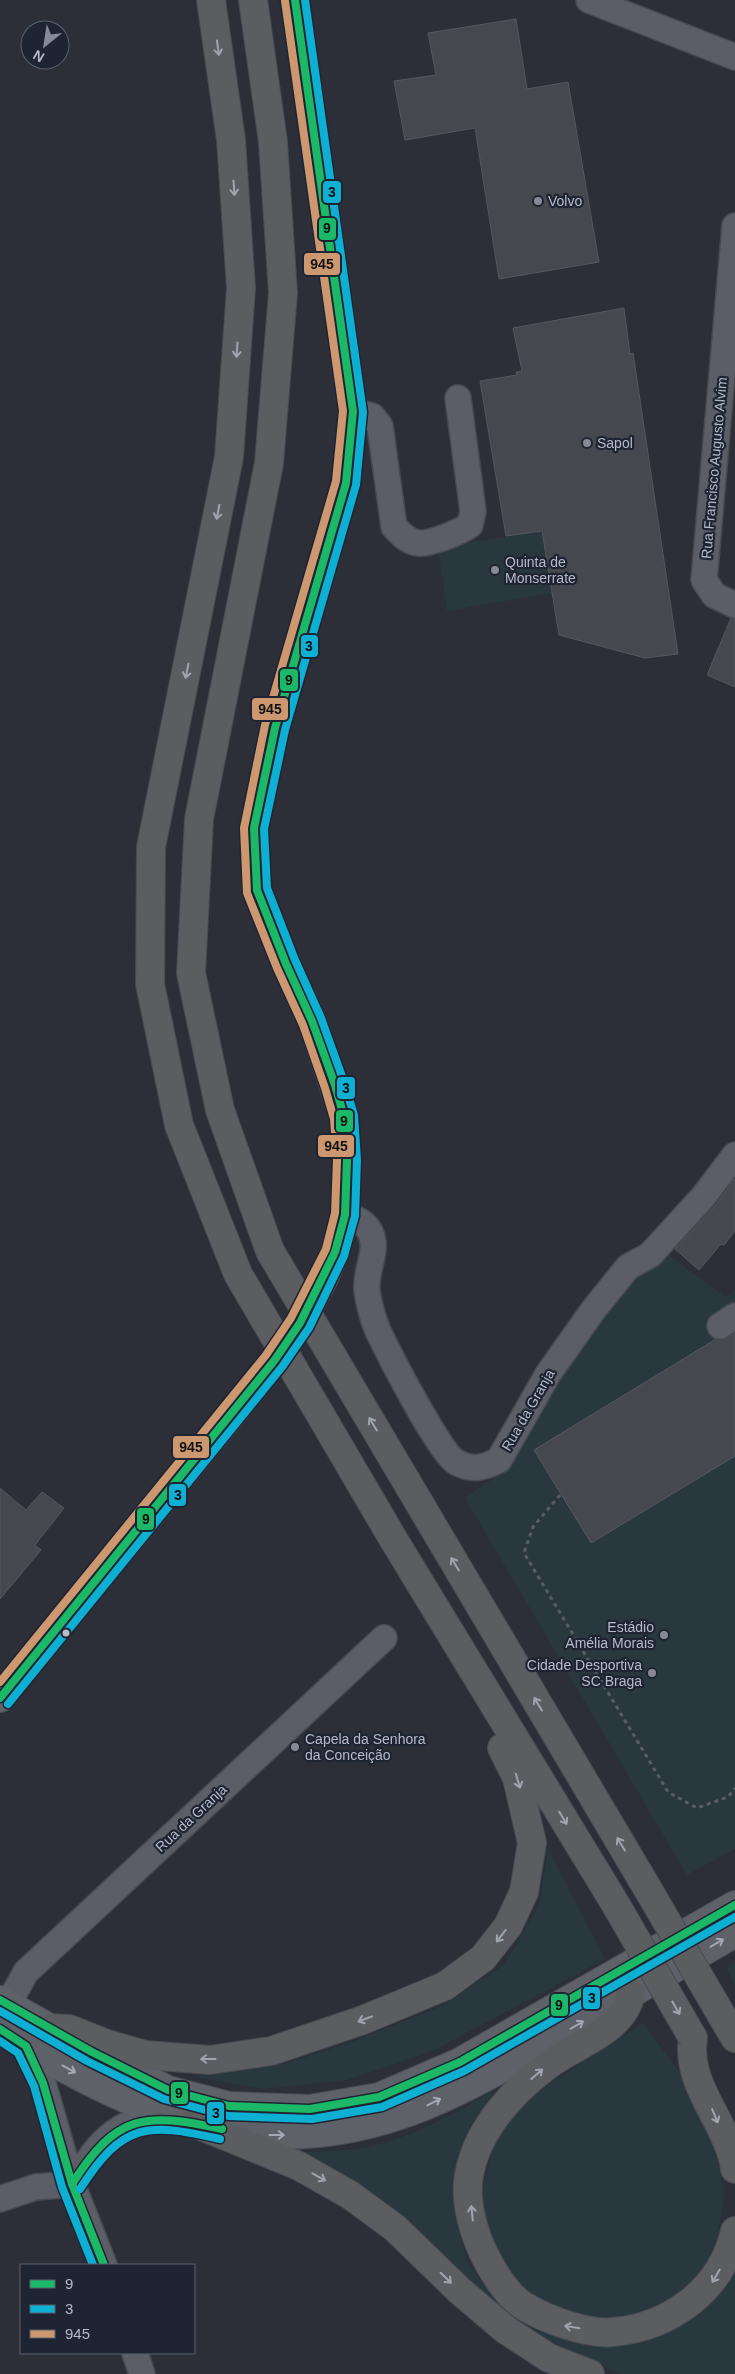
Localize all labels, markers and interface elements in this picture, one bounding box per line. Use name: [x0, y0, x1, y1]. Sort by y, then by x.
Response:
north arrow: [20, 20, 70, 70]
one-way arrow: [213, 40, 223, 56]
text: N: [30, 47, 47, 66]
one-way arrow: [229, 180, 239, 196]
line badge: 3: [322, 180, 342, 204]
text: 3: [328, 184, 336, 200]
place label: Volvo: [548, 193, 582, 209]
marker: Volvo: [532, 195, 544, 207]
line badge: 9: [318, 217, 337, 241]
text: 9: [323, 220, 331, 236]
line badge: 945: [303, 252, 341, 276]
text: 945: [310, 256, 334, 272]
one-way arrow: [232, 342, 241, 358]
street label: Rua Francisco Augusto Alvim: [698, 377, 730, 559]
place label: Sapol: [597, 435, 633, 451]
marker: Sapol: [581, 437, 593, 449]
one-way arrow: [213, 503, 223, 519]
place label: Quinta de Monserrate: [505, 554, 576, 586]
marker: Quinta de Monserrate: [489, 564, 501, 576]
line badge: 3: [300, 634, 319, 658]
text: 3: [305, 638, 313, 654]
one-way arrow: [181, 663, 191, 679]
line badge: 9: [279, 668, 299, 692]
text: 9: [285, 672, 293, 688]
line badge: 945: [251, 697, 289, 721]
text: 945: [258, 701, 282, 717]
line badge: 3: [336, 1076, 356, 1100]
text: 3: [342, 1080, 350, 1096]
line badge: 9: [335, 1109, 354, 1133]
text: 9: [340, 1113, 348, 1129]
line badge: 945: [317, 1134, 355, 1158]
text: 945: [324, 1138, 348, 1154]
street label: Rua da Granja: [498, 1366, 558, 1453]
one-way arrow: [367, 1418, 377, 1432]
line badge: 945: [172, 1435, 210, 1459]
text: 945: [179, 1439, 203, 1455]
line badge: 3: [168, 1483, 187, 1507]
text: 3: [174, 1487, 182, 1503]
line badge: 9: [136, 1507, 155, 1531]
text: 9: [142, 1511, 150, 1527]
one-way arrow: [450, 1558, 460, 1572]
place label: Estádio Amélia Morais: [565, 1619, 654, 1651]
unlabelled marker: [61, 1628, 71, 1638]
marker: Estádio Amélia Morais: [658, 1629, 670, 1641]
place label: Cidade Desportiva SC Braga: [527, 1657, 642, 1689]
marker: Cidade Desportiva SC Braga: [646, 1667, 658, 1679]
one-way arrow: [533, 1698, 543, 1712]
place label: Capela da Senhora da Conceição: [305, 1731, 426, 1763]
marker: Capela da Senhora da Conceição: [289, 1741, 301, 1753]
one-way arrow: [513, 1773, 523, 1789]
street label: Rua da Granja: [152, 1781, 230, 1855]
one-way arrow: [558, 1810, 568, 1824]
one-way arrow: [615, 1838, 625, 1852]
one-way arrow: [495, 1929, 506, 1942]
one-way arrow: [710, 1938, 724, 1948]
line badge: 3: [582, 1986, 601, 2010]
text: 3: [588, 1990, 596, 2006]
line badge: 9: [550, 1993, 569, 2017]
text: 9: [555, 1997, 563, 2013]
one-way arrow: [671, 2001, 681, 2015]
one-way arrow: [358, 2015, 373, 2024]
one-way arrow: [569, 2019, 583, 2029]
one-way arrow: [201, 2055, 217, 2064]
one-way arrow: [61, 2065, 76, 2074]
one-way arrow: [531, 2069, 544, 2080]
line badge: 9: [170, 2081, 189, 2105]
text: 9: [175, 2085, 183, 2101]
one-way arrow: [426, 2097, 441, 2106]
line badge: 3: [206, 2101, 225, 2125]
text: 3: [212, 2105, 220, 2121]
one-way arrow: [711, 2108, 721, 2123]
one-way arrow: [268, 2130, 284, 2140]
one-way arrow: [311, 2173, 326, 2183]
one-way arrow: [467, 2205, 476, 2221]
legend: [20, 2264, 195, 2354]
one-way arrow: [710, 2268, 720, 2282]
one-way arrow: [440, 2271, 452, 2284]
text: 9: [65, 2275, 73, 2292]
text: 3: [65, 2300, 73, 2317]
one-way arrow: [564, 2321, 580, 2331]
text: 945: [65, 2325, 90, 2342]

